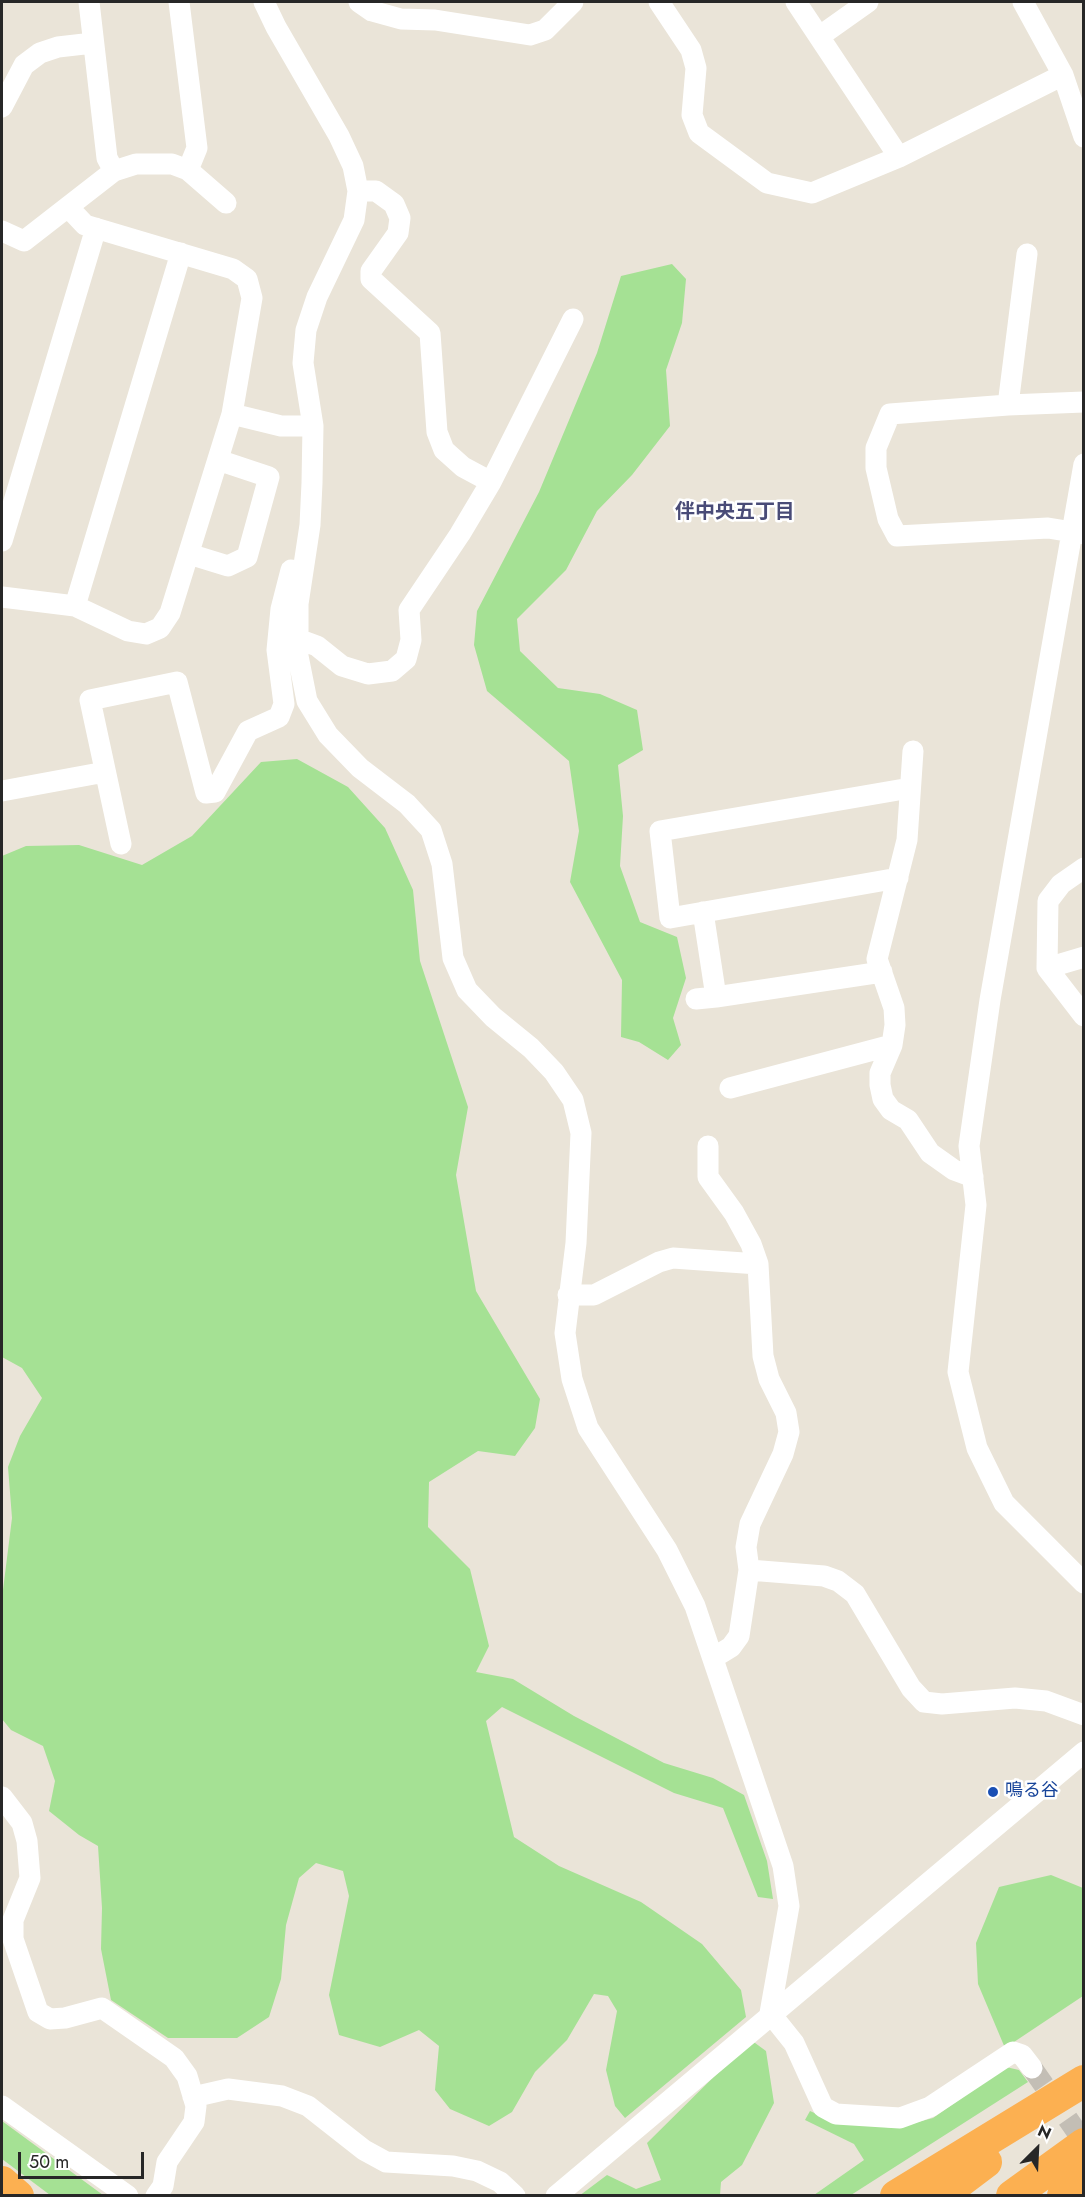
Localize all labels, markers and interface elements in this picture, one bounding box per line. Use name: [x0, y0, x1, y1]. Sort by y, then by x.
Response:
district label: 伴中央五丁目: [675, 501, 795, 525]
place label: 鳴る谷: [1005, 1781, 1059, 1803]
marker: 鳴る谷: [986, 1785, 1000, 1799]
north arrow: [1007, 2119, 1067, 2179]
text: N: [1034, 2119, 1055, 2145]
scale bar: [21, 2140, 147, 2178]
text: 50 m: [29, 2149, 69, 2175]

